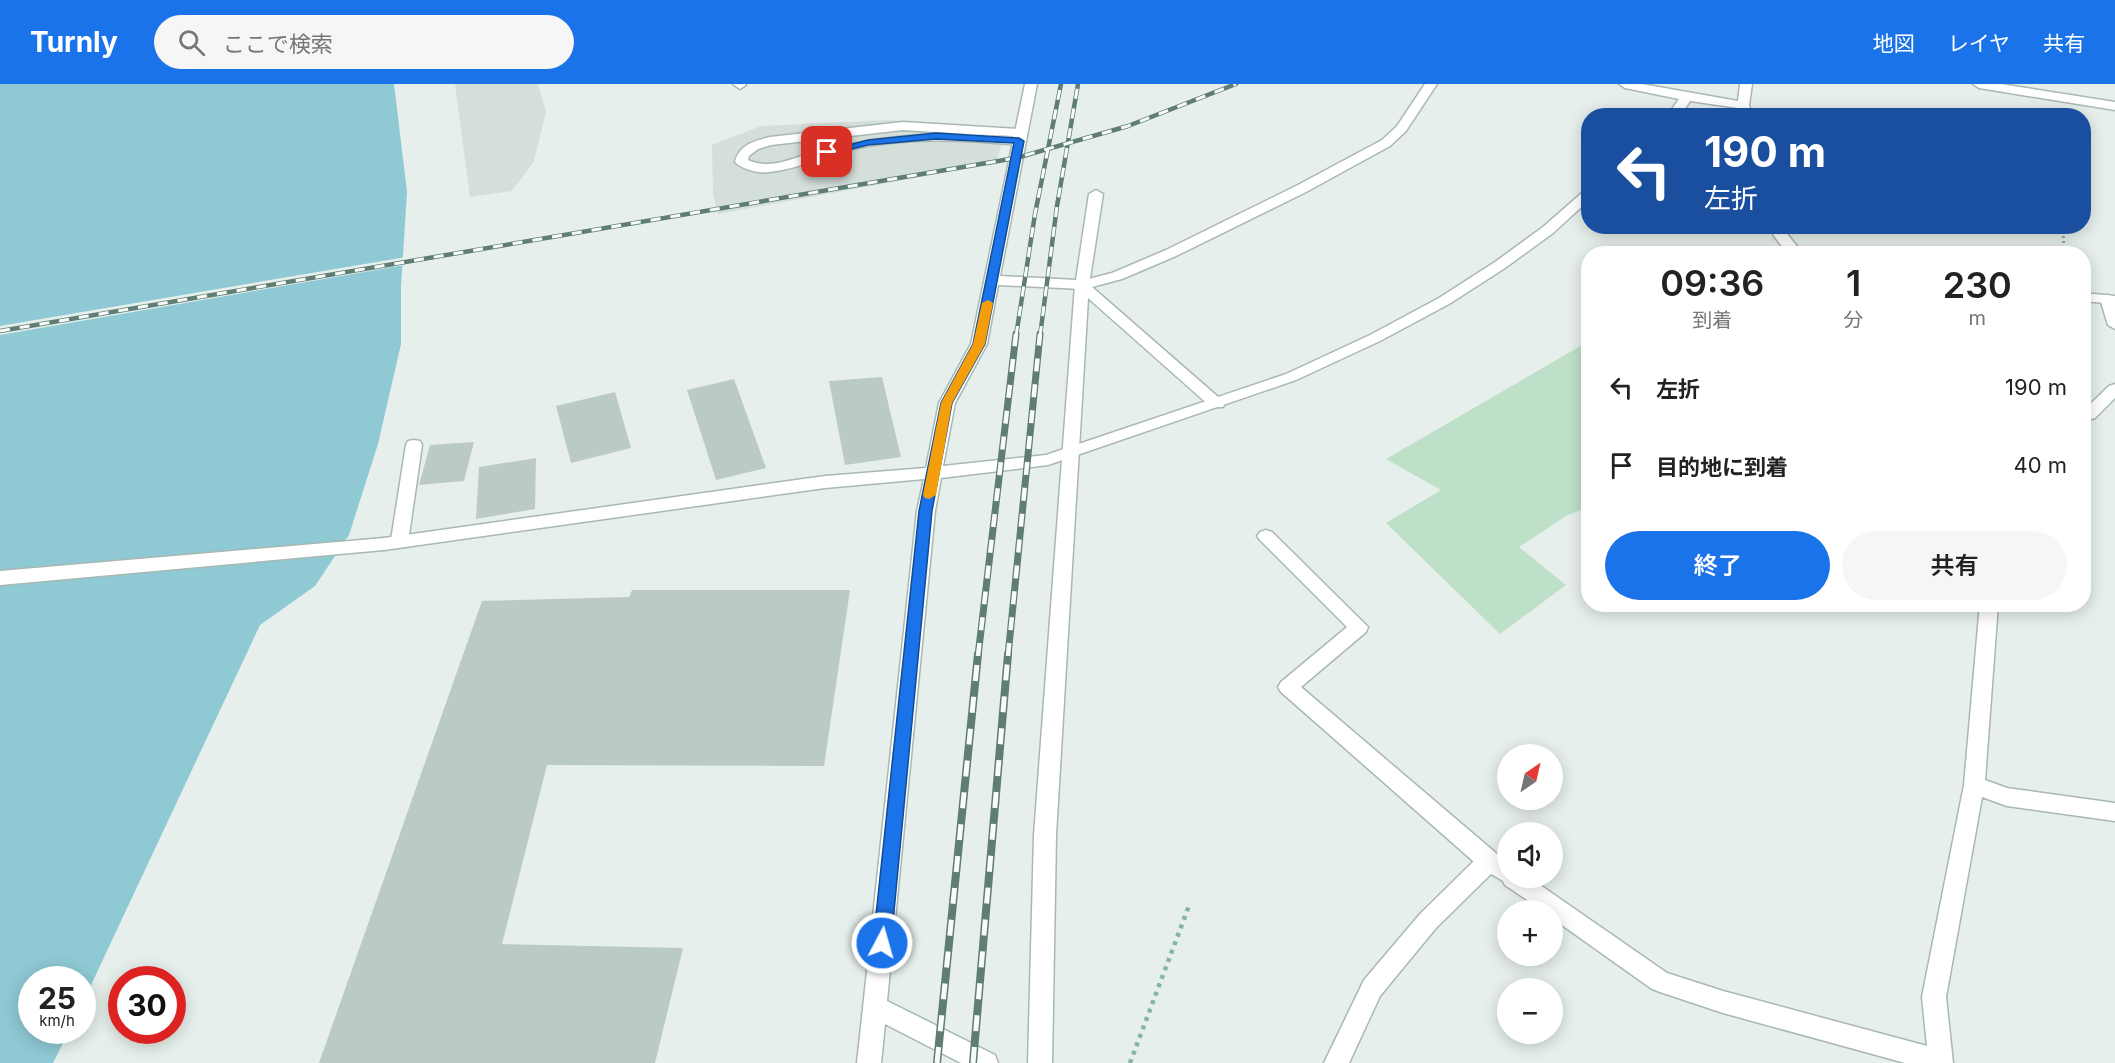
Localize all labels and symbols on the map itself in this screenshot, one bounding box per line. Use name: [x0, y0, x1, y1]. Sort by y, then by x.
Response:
pin: [801, 126, 852, 177]
north arrow: [1497, 744, 1563, 810]
position arrow: [850, 911, 914, 975]
speed limit sign: 30: [108, 966, 186, 1044]

